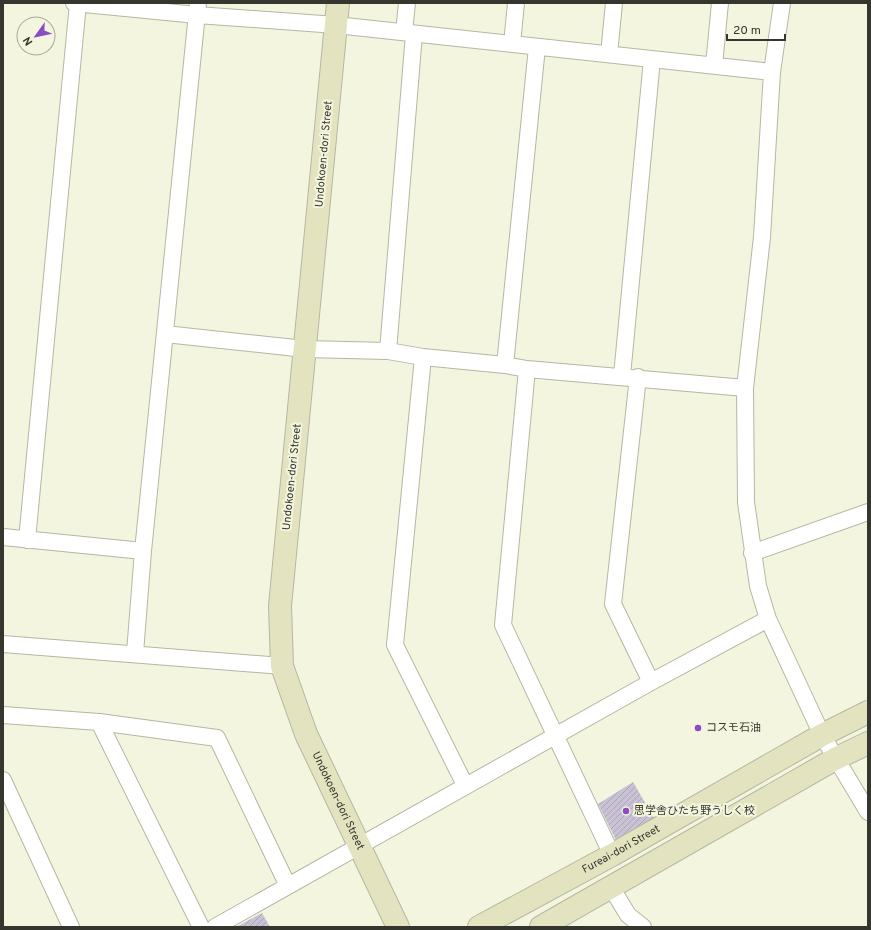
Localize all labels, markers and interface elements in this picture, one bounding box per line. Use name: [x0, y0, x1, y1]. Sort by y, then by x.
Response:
north arrow: [16, 16, 56, 56]
scale bar: [727, 16, 785, 42]
text: 20 m: [733, 23, 761, 39]
text: N: [20, 34, 36, 48]
street label: Undokoen-dori Street: [312, 100, 336, 208]
street label: Undokoen-dori Street: [279, 423, 305, 531]
place label: コスモ石油: [706, 721, 761, 735]
marker: コスモ石油: [693, 723, 703, 733]
street label: Undokoen-dori Street: [309, 750, 367, 852]
place label: 思学舎ひたち野うしく校: [634, 804, 755, 818]
marker: 思学舎ひたち野うしく校: [621, 806, 631, 816]
street label: Fureai-dori Street: [580, 822, 663, 877]

